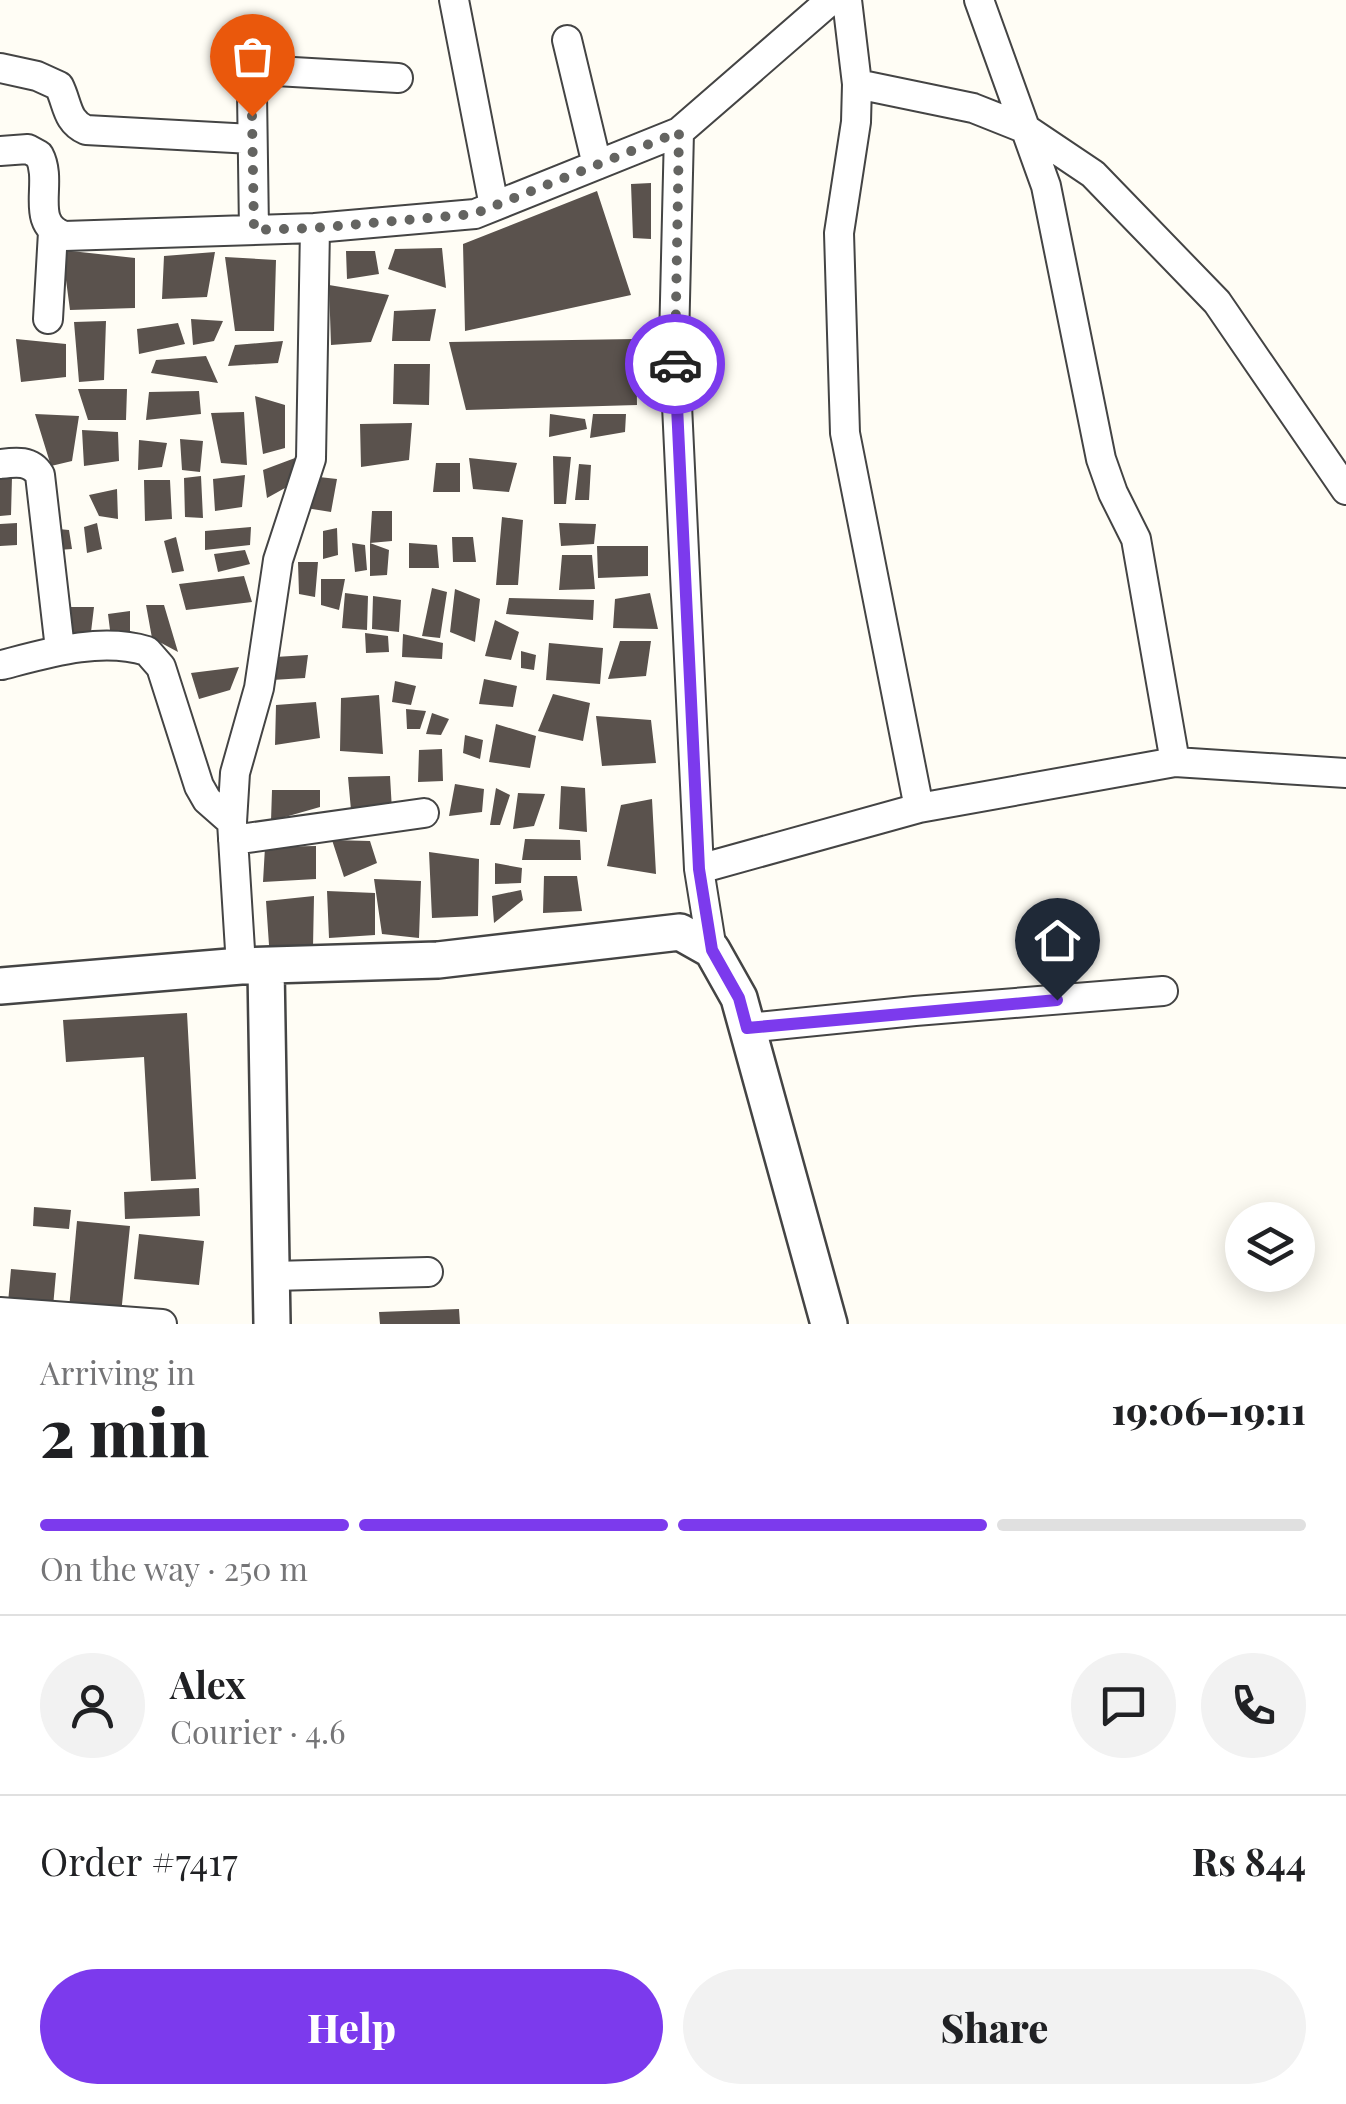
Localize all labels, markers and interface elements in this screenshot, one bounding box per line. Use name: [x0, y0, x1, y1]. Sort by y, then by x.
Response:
pin: [210, 14, 295, 117]
icon: bag: [225, 29, 280, 84]
courier: [625, 314, 725, 414]
icon: car: [648, 337, 703, 392]
pin: [1015, 898, 1100, 1001]
icon: home: [1030, 913, 1085, 968]
map controls: [1225, 1202, 1315, 1292]
button: layers: [1225, 1202, 1315, 1292]
text: Arriving in: [40, 1350, 195, 1393]
text: 19:06–19:11: [1111, 1384, 1306, 1435]
text: 2 min: [40, 1387, 209, 1473]
text: On the way · 250 m: [40, 1546, 308, 1589]
button: person: [40, 1653, 145, 1758]
button: chat: [1071, 1653, 1176, 1758]
button: phone: [1201, 1653, 1306, 1758]
text: Alex: [170, 1658, 246, 1709]
text: Courier · 4.6: [170, 1709, 346, 1752]
text: Order #7417: [40, 1835, 238, 1886]
text: Rs 844: [1192, 1835, 1306, 1886]
button: Help: [40, 1969, 663, 2084]
button: Share: [683, 1969, 1306, 2084]

